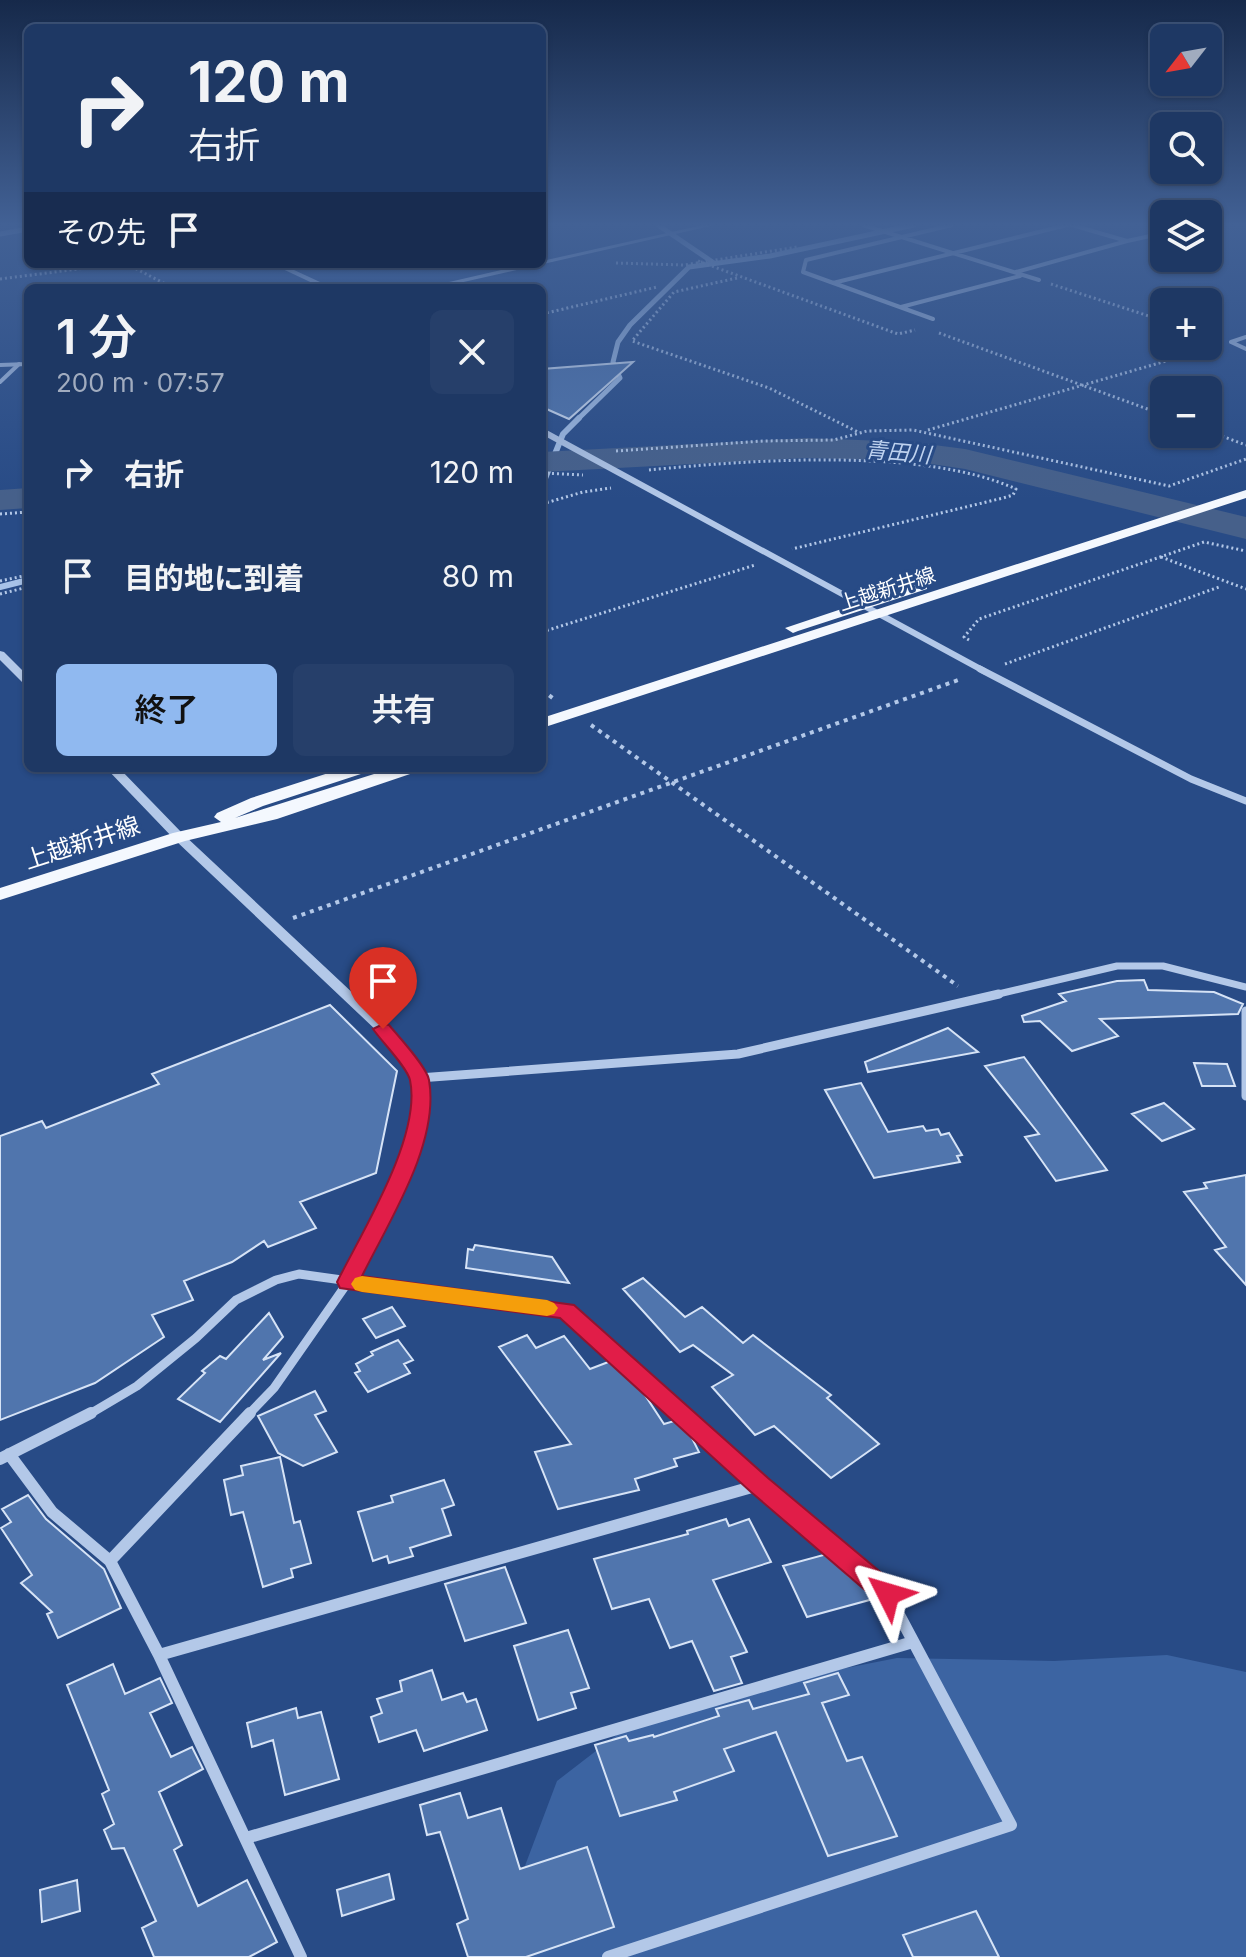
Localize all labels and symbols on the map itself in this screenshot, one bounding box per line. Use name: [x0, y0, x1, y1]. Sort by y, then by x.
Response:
north arrow: [1150, 24, 1222, 96]
water label: 青田川: [864, 436, 934, 468]
street label: 上越新井線: [836, 562, 938, 616]
street label: 上越新井線: [20, 810, 143, 875]
pin: [349, 947, 417, 1029]
position arrow: [846, 1552, 930, 1636]

